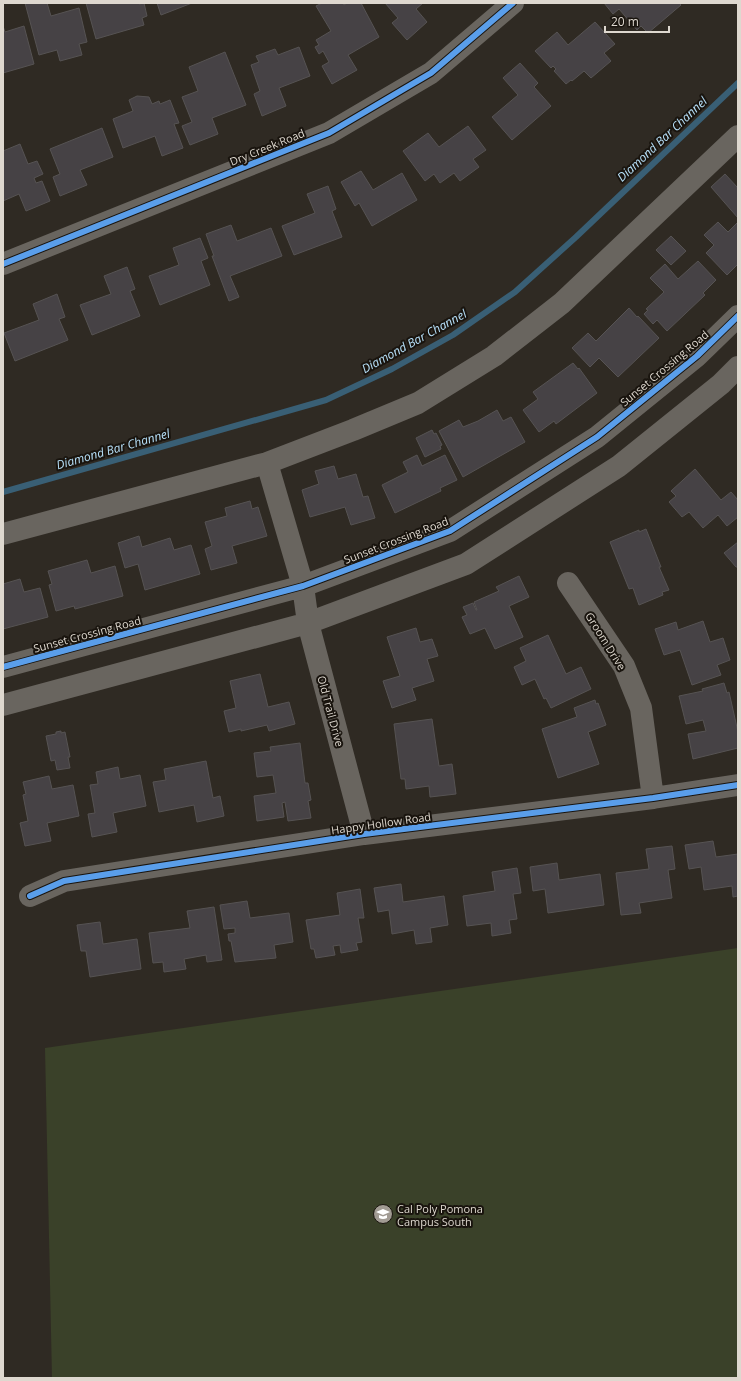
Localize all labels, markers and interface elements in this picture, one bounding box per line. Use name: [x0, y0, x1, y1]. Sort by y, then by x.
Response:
scale bar: [605, 8, 669, 34]
text: 20 m: [611, 13, 639, 30]
water label: Diamond Bar Channel: [613, 92, 711, 185]
street label: Dry Creek Road: [227, 125, 307, 169]
water label: Diamond Bar Channel: [359, 305, 470, 377]
street label: Sunset Crossing Road: [617, 327, 711, 409]
water label: Diamond Bar Channel: [54, 424, 173, 473]
street label: Sunset Crossing Road: [342, 513, 450, 567]
street label: Groom Drive: [582, 609, 630, 673]
street label: Sunset Crossing Road: [32, 612, 142, 656]
street label: Old Trail Drive: [314, 674, 348, 748]
street label: Happy Hollow Road: [330, 809, 432, 837]
place label: Cal Poly Pomona Campus South: [397, 1201, 483, 1229]
school or university icon: Cal Poly Pomona Campus South: [372, 1203, 394, 1225]

